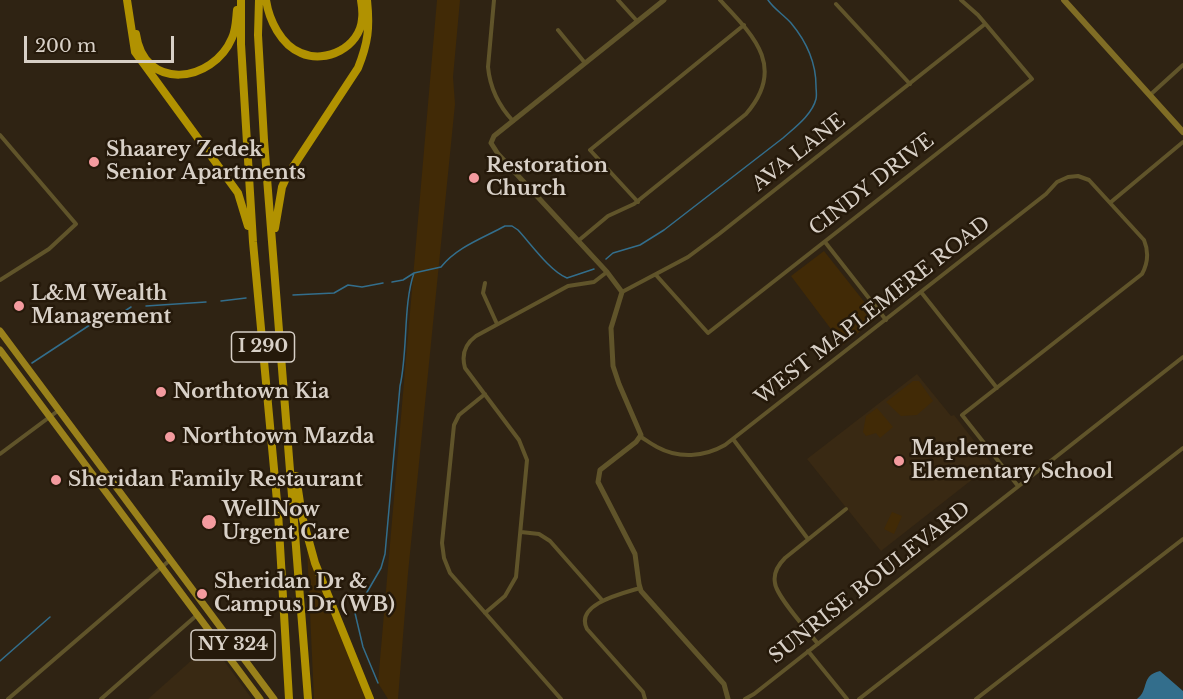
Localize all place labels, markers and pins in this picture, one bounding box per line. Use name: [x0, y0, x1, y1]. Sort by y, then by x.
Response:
place label: Shaarey Zedek Senior Apartments: [106, 138, 306, 185]
place label: Restoration Church: [486, 154, 608, 201]
marker: Shaarey Zedek Senior Apartments: [87, 155, 101, 169]
marker: Restoration Church: [467, 171, 481, 185]
place label: L&M Wealth Management: [31, 282, 171, 329]
marker: L&M Wealth Management: [12, 299, 26, 313]
place label: Northtown Kia: [173, 380, 330, 404]
marker: Northtown Kia: [154, 385, 168, 399]
place label: Northtown Mazda: [182, 425, 375, 449]
marker: Northtown Mazda: [163, 430, 177, 444]
place label: Maplemere Elementary School: [911, 437, 1113, 484]
marker: Maplemere Elementary School: [892, 454, 906, 468]
place label: Sheridan Family Restaurant: [68, 468, 363, 492]
marker: Sheridan Family Restaurant: [49, 473, 63, 487]
place label: WellNow Urgent Care: [222, 498, 350, 545]
marker: WellNow Urgent Care: [200, 513, 218, 531]
place label: Sheridan Dr & Campus Dr (WB): [214, 570, 395, 617]
marker: Sheridan Dr & Campus Dr (WB): [195, 587, 209, 601]

